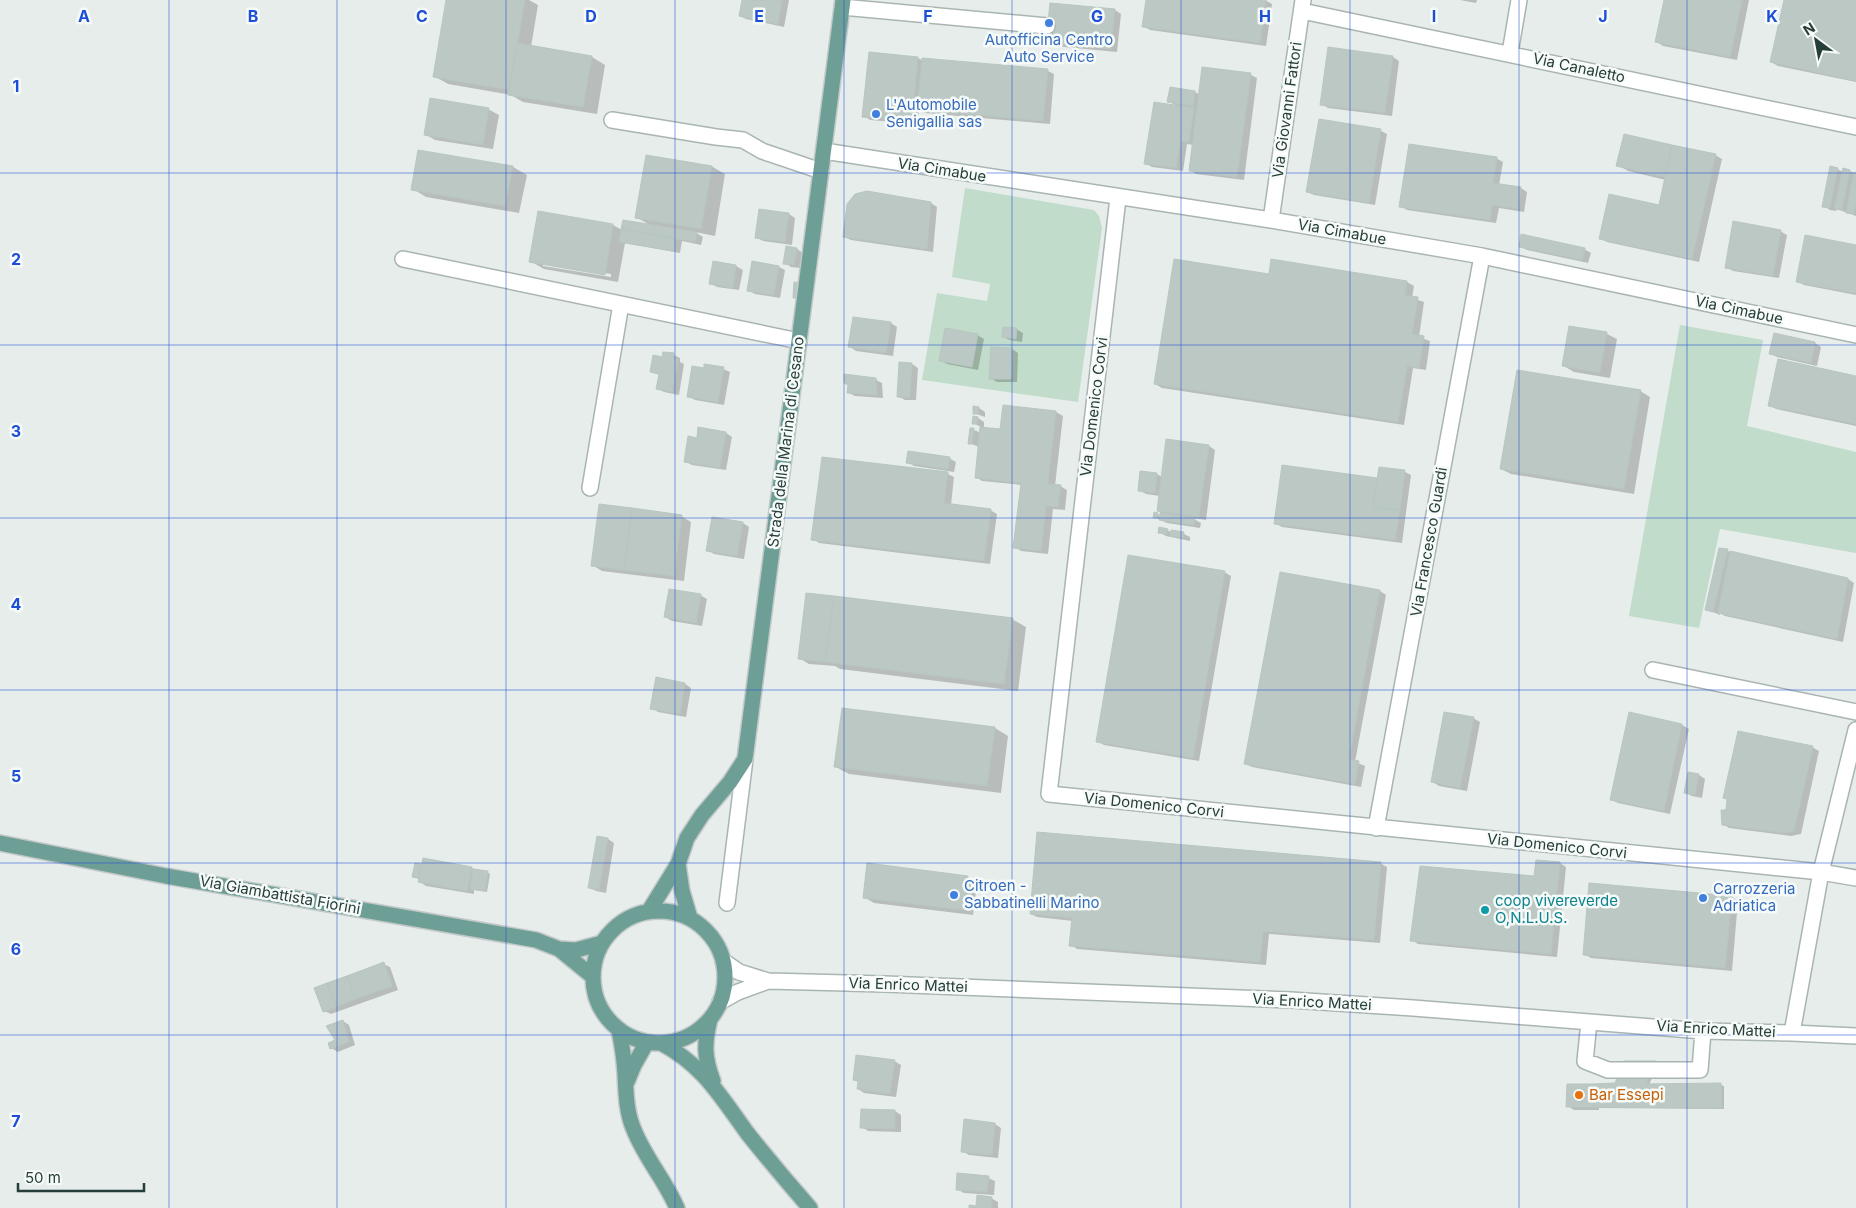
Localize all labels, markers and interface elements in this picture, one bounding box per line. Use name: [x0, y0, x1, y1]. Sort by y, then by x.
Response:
text: A: [78, 6, 90, 26]
text: B: [248, 6, 258, 26]
text: C: [416, 6, 428, 26]
text: D: [585, 6, 597, 26]
text: E: [754, 6, 764, 26]
text: F: [923, 6, 933, 26]
text: G: [1091, 6, 1103, 26]
text: H: [1259, 6, 1271, 26]
text: I: [1432, 6, 1436, 26]
text: J: [1598, 6, 1608, 26]
text: K: [1766, 6, 1778, 26]
north arrow: [1791, 15, 1841, 65]
marker: Autofficina Centro Auto Service: [1043, 17, 1055, 29]
text: N: [1800, 19, 1818, 39]
place label: Autofficina Centro Auto Service: [985, 30, 1113, 66]
street label: Via Giovanni Fattori: [1268, 41, 1305, 179]
street label: Via Canaletto: [1531, 48, 1627, 87]
text: 1: [13, 76, 19, 96]
place label: L'Automobile Senigallia sas: [886, 95, 982, 131]
marker: L'Automobile Senigallia sas: [870, 108, 882, 120]
street label: Via Cimabue: [896, 153, 988, 186]
street label: Via Cimabue: [1296, 214, 1388, 249]
text: 2: [11, 249, 21, 269]
street label: Via Cimabue: [1693, 291, 1785, 328]
street label: Strada della Marina di Cesano: [763, 335, 808, 548]
street label: Via Domenico Corvi: [1076, 336, 1111, 478]
text: 3: [11, 421, 21, 441]
street label: Via Francesco Guardi: [1406, 466, 1451, 618]
text: 4: [11, 594, 22, 614]
text: 5: [11, 766, 21, 786]
street label: Via Domenico Corvi: [1083, 788, 1225, 821]
street label: Via Domenico Corvi: [1486, 829, 1628, 862]
street label: Via Giambattista Fiorini: [198, 871, 362, 918]
place label: Citroen - Sabbatinelli Marino: [964, 876, 1100, 912]
place label: Carrozzeria Adriatica: [1713, 879, 1795, 915]
marker: Citroen - Sabbatinelli Marino: [948, 889, 960, 901]
place label: coop vivereverde O,N.L.U.S.: [1495, 891, 1618, 927]
marker: Carrozzeria Adriatica: [1697, 892, 1709, 904]
marker: coop vivereverde O,N.L.U.S.: [1479, 904, 1491, 916]
text: 6: [11, 939, 21, 959]
street label: Via Enrico Mattei: [848, 973, 968, 996]
street label: Via Enrico Mattei: [1252, 989, 1372, 1014]
street label: Via Enrico Mattei: [1656, 1016, 1776, 1041]
place label: Bar Essepi: [1589, 1085, 1664, 1104]
marker: Bar Essepi: [1573, 1089, 1585, 1101]
text: 7: [11, 1111, 21, 1131]
scale bar: [18, 1160, 144, 1192]
text: 50 m: [25, 1168, 61, 1187]

